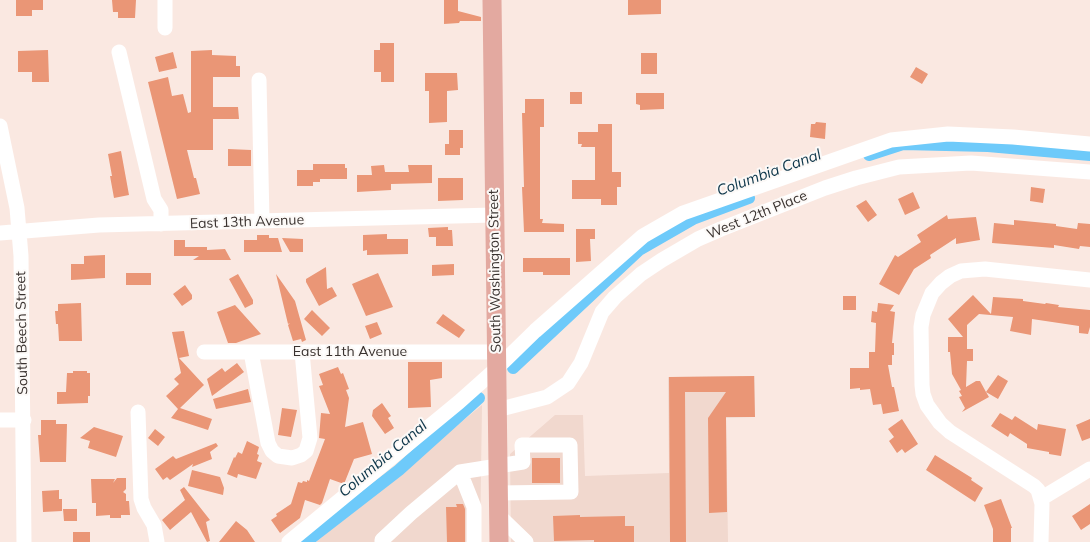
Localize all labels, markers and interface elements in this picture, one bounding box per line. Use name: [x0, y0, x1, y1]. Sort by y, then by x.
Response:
water label: Columbia Canal: [714, 146, 824, 200]
street label: West 12th Place: [704, 187, 810, 243]
street label: South Washington Street: [485, 189, 505, 353]
street label: East 13th Avenue: [190, 212, 304, 232]
street label: South Beech Street: [13, 271, 31, 395]
street label: East 11th Avenue: [293, 344, 407, 360]
water label: Columbia Canal: [335, 417, 431, 501]

